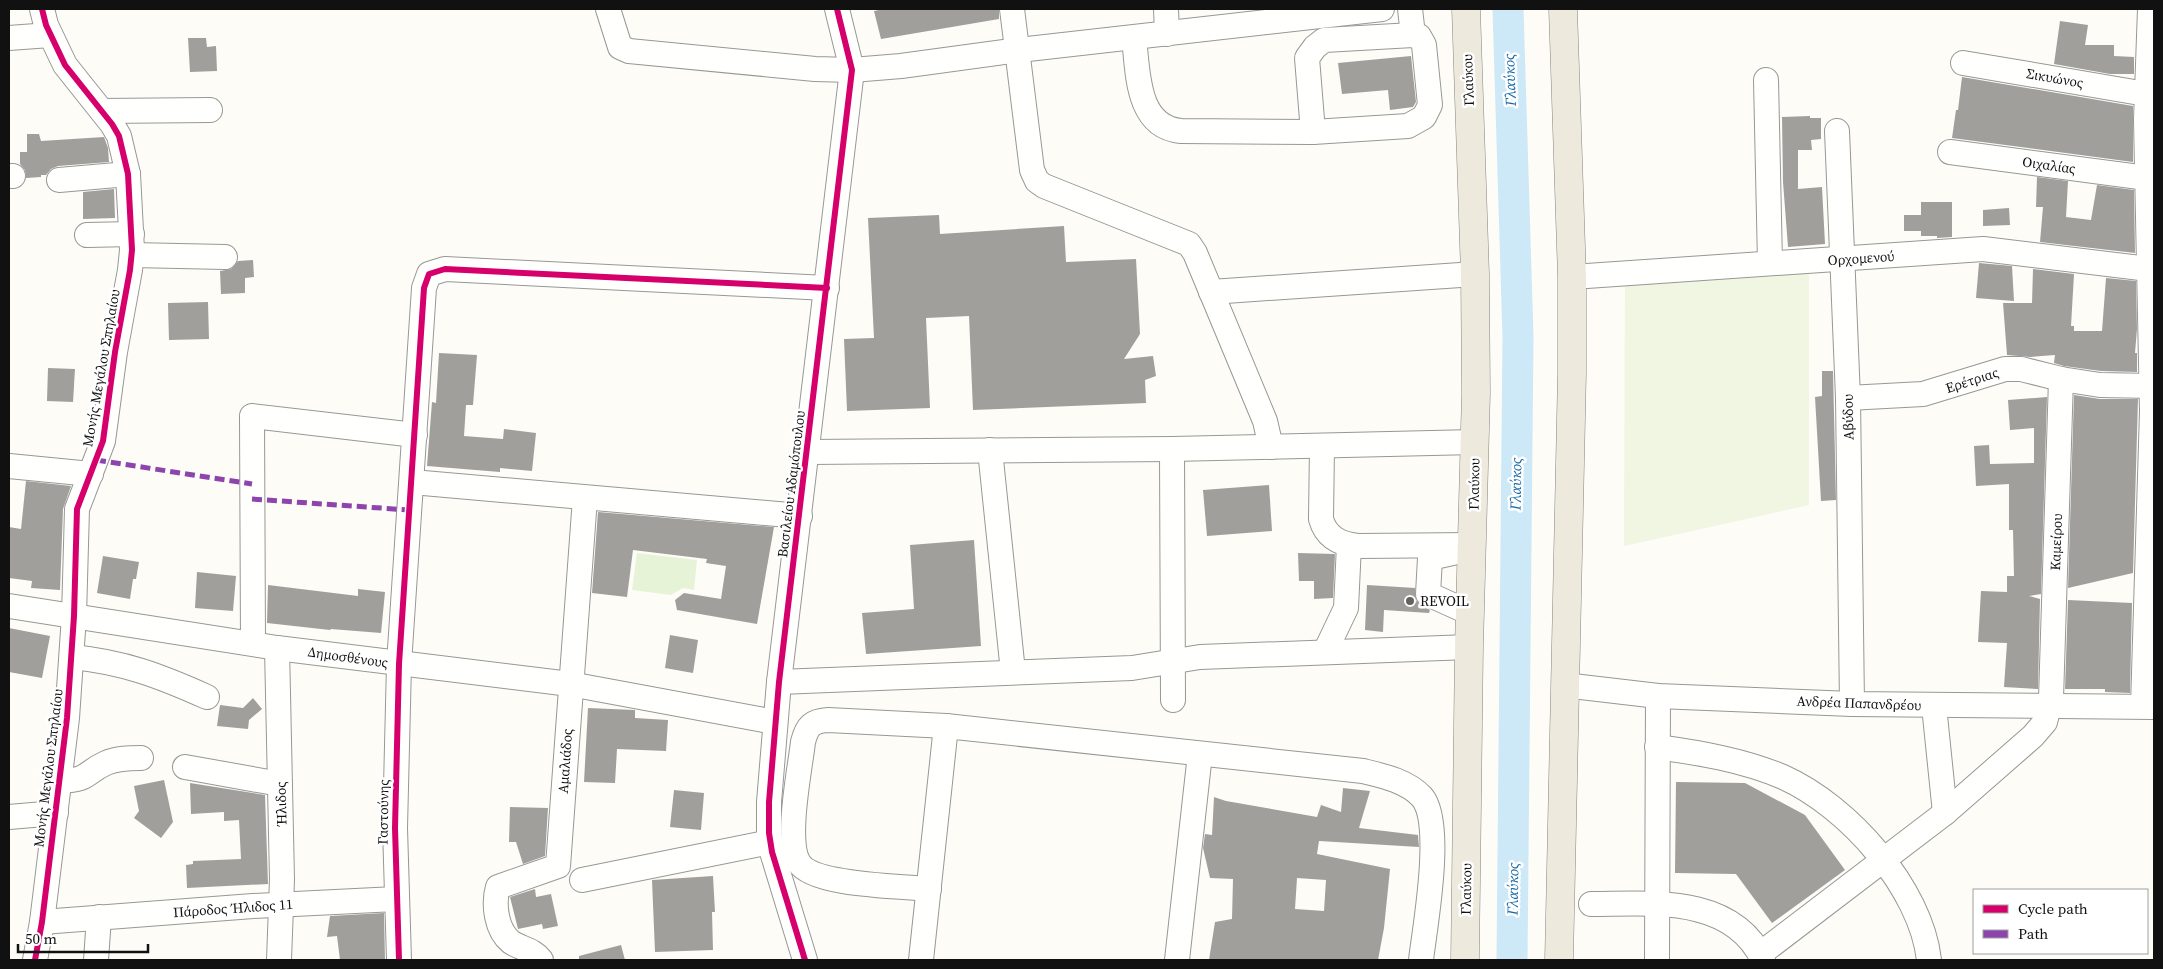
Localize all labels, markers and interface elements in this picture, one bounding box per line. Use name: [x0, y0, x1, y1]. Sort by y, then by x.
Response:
water label: Γλαύκος: [1498, 53, 1521, 107]
street label: Γλαύκου: [1457, 54, 1479, 106]
street label: Σικυώνος: [2025, 63, 2085, 93]
street label: Οιχαλίας: [2021, 151, 2077, 179]
street label: Ορχομενού: [1827, 246, 1895, 270]
street label: Μονής Μεγάλου Σπηλαίου: [77, 288, 125, 448]
street label: Ερέτριας: [1943, 362, 2001, 398]
street label: Αβύδου: [1838, 394, 1858, 440]
street label: Βασιλείου Αδαμόπουλου: [772, 409, 810, 559]
water label: Γλαύκος: [1505, 457, 1526, 511]
street label: Γλαύκου: [1464, 458, 1484, 510]
street label: Καμείρου: [2045, 513, 2067, 571]
place label: REVOIL: [1420, 591, 1469, 611]
marker: REVOIL: [1404, 595, 1416, 607]
street label: Δημοσθένους: [307, 641, 389, 673]
street label: Μονής Μεγάλου Σπηλαίου: [28, 688, 68, 848]
street label: Ανδρέα Παπανδρέου: [1796, 691, 1922, 715]
street label: Αμαλιάδος: [553, 728, 577, 794]
street label: Γαστούνης: [372, 779, 394, 845]
street label: Ήλιδος: [271, 781, 291, 828]
water label: Γλαύκος: [1502, 862, 1523, 916]
street label: Γλαύκου: [1456, 863, 1476, 915]
legend: [1973, 889, 2148, 954]
street label: Πάροδος Ήλιδος 11: [172, 894, 294, 922]
text: Cycle path: [2018, 898, 2088, 919]
scale bar: [18, 922, 148, 954]
text: Path: [2018, 923, 2048, 944]
text: 50 m: [25, 928, 57, 949]

